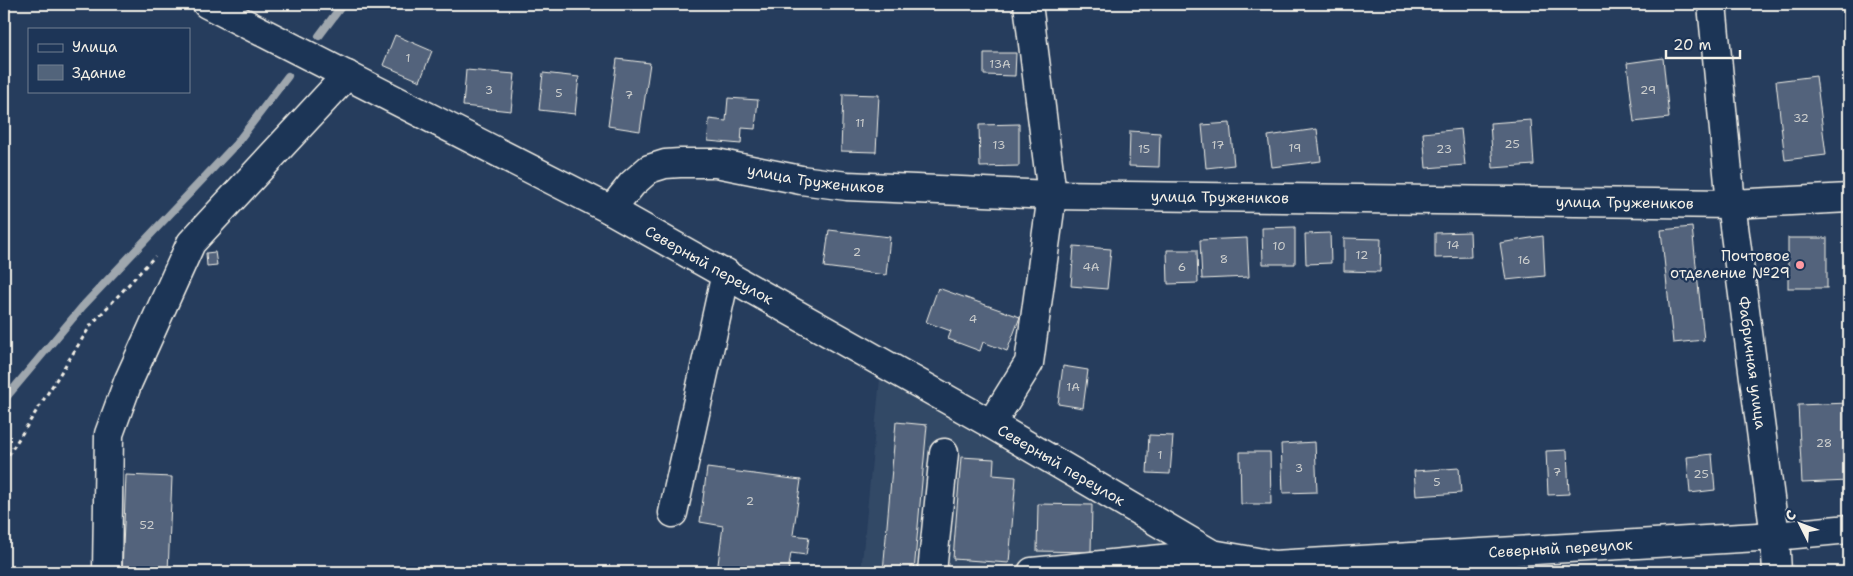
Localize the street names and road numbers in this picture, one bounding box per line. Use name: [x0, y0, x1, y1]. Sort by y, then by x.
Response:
street label: улица Тружеников: [745, 159, 885, 198]
street label: улица Тружеников: [1151, 186, 1289, 208]
street label: улица Тружеников: [1556, 192, 1694, 214]
street label: Северный переулок: [641, 221, 777, 309]
street label: Фабричная улица: [1733, 295, 1771, 431]
street label: Северный переулок: [994, 420, 1129, 511]
street label: Северный переулок: [1488, 534, 1633, 563]

